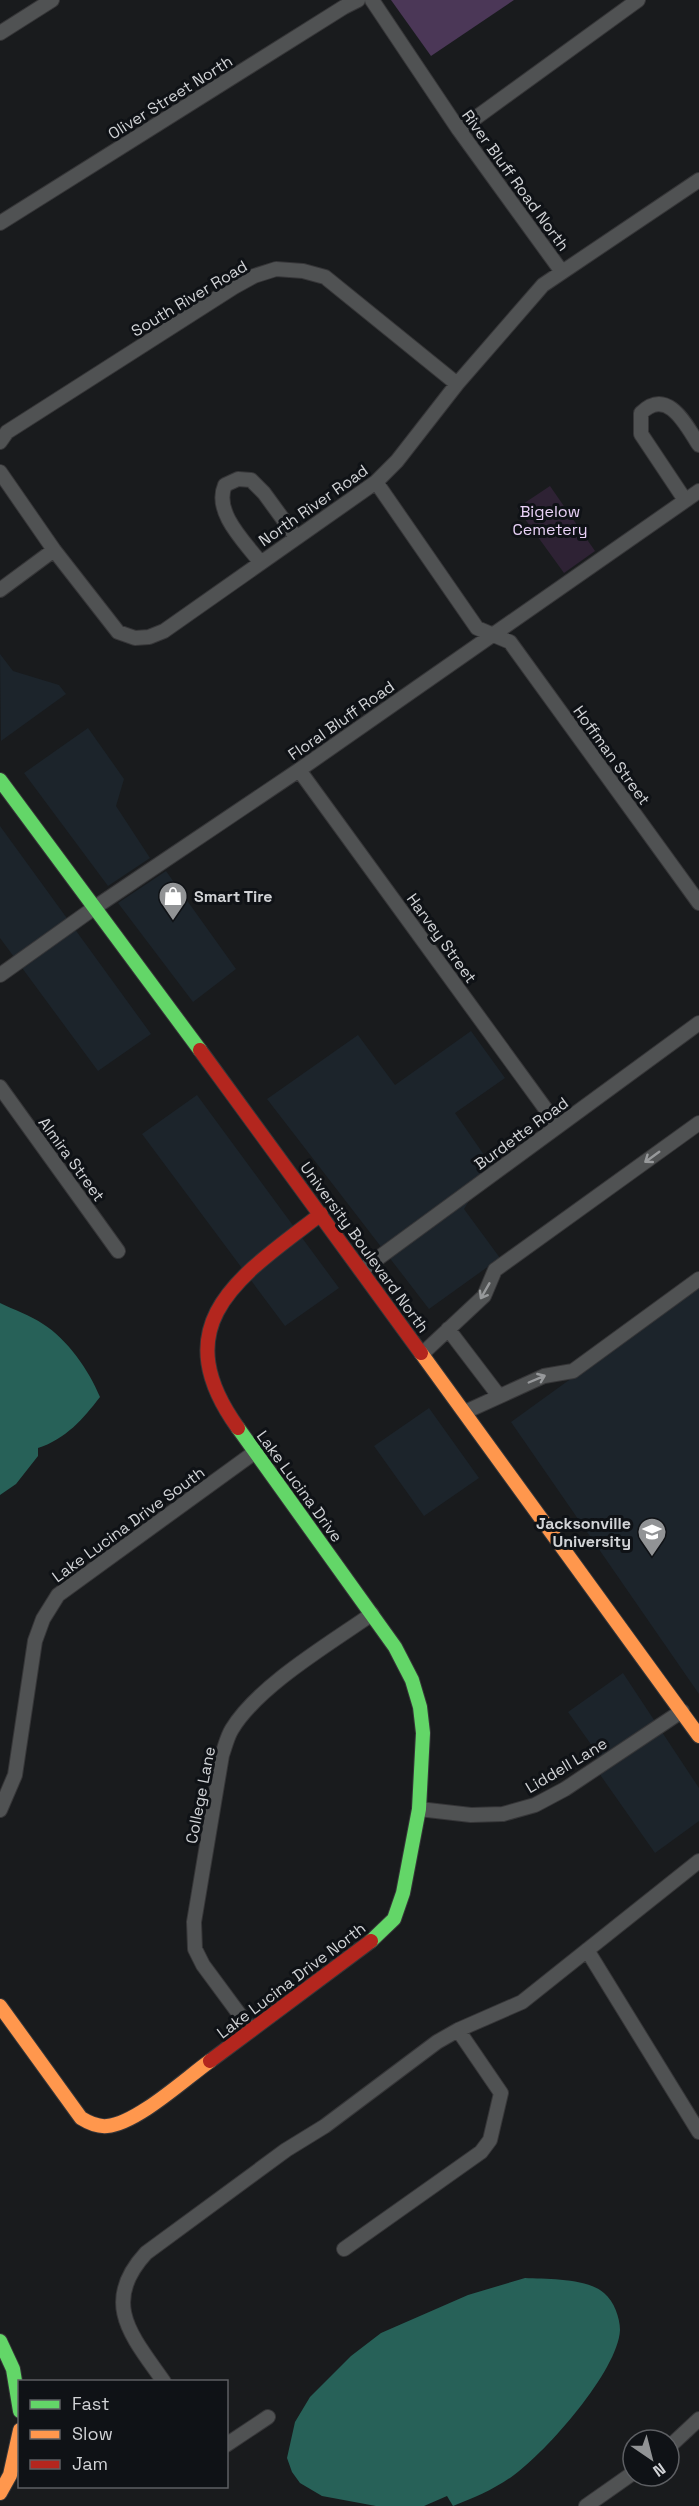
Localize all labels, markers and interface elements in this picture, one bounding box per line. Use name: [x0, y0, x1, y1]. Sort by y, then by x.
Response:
street label: Oliver Street North: [104, 51, 237, 144]
street label: River Bluff Road North: [457, 106, 574, 255]
street label: South River Road: [127, 255, 251, 341]
street label: North River Road: [254, 460, 372, 551]
park label: Bigelow Cemetery: [512, 501, 588, 540]
street label: Floral Bluff Road: [284, 676, 399, 765]
street label: Hoffman Street: [568, 701, 655, 809]
shop icon: Smart Tire: [157, 880, 189, 922]
place label: Smart Tire: [194, 886, 273, 907]
street label: Harvey Street: [402, 889, 481, 987]
street label: Burdette Road: [470, 1092, 572, 1175]
street label: Almira Street: [34, 1113, 109, 1206]
one-way arrow: [644, 1151, 660, 1163]
street label: University Boulevard North: [295, 1158, 434, 1337]
one-way arrow: [479, 1282, 491, 1299]
one-way arrow: [527, 1373, 546, 1384]
street label: Lake Lucina Drive: [252, 1426, 347, 1546]
street label: Lake Lucina Drive South: [48, 1462, 209, 1587]
place label: Jacksonville University: [536, 1513, 631, 1552]
school or university icon: Jacksonville University: [636, 1516, 668, 1558]
street label: Liddell Lane: [521, 1733, 611, 1798]
street label: College Lane: [181, 1745, 220, 1845]
street label: Lake Lucina Drive North: [213, 1918, 370, 2043]
legend: [18, 2380, 228, 2488]
text: Fast: [72, 2392, 109, 2415]
text: Slow: [72, 2422, 113, 2445]
north arrow: [621, 2428, 681, 2488]
text: Jam: [72, 2452, 108, 2475]
text: N: [649, 2458, 670, 2482]

